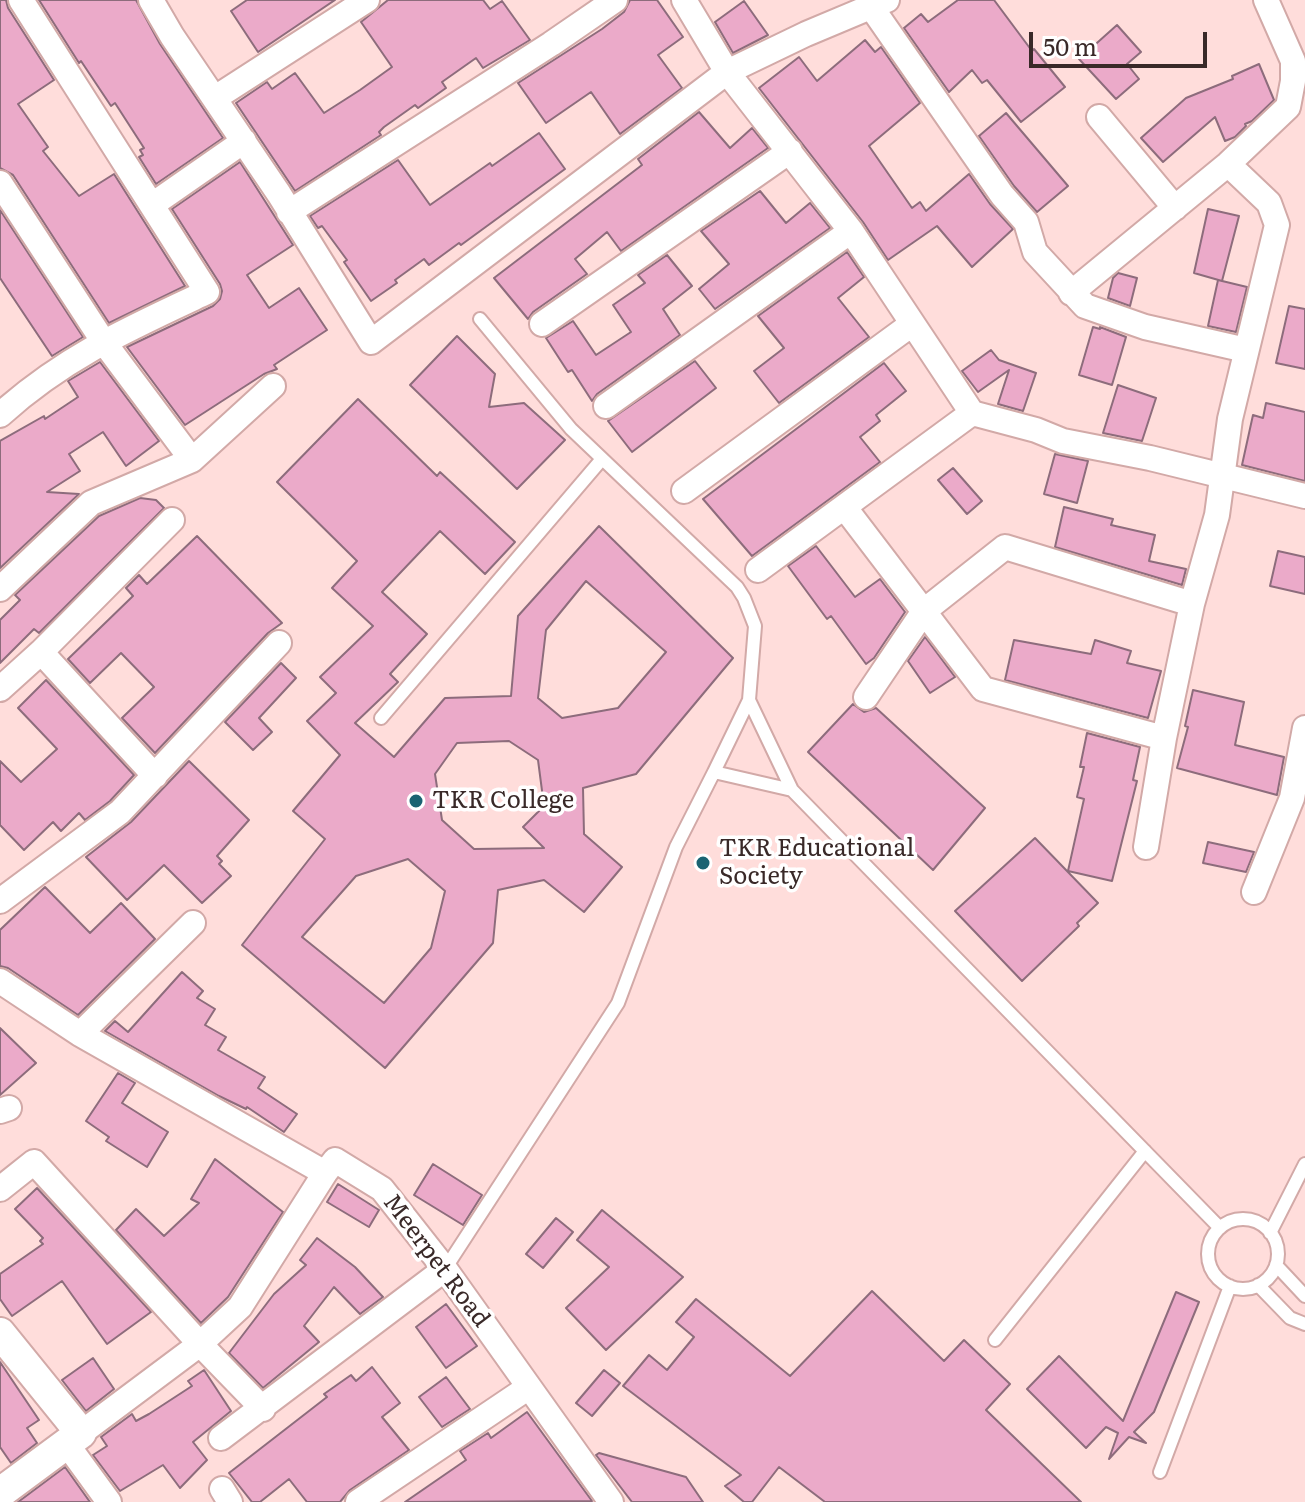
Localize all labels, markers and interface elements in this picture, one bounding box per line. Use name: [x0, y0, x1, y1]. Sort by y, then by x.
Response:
scale bar: [1033, 16, 1211, 66]
text: 50 m: [1043, 28, 1097, 63]
place label: TKR College: [432, 787, 574, 815]
marker: TKR College: [407, 792, 425, 810]
place label: TKR Educational Society: [719, 835, 914, 891]
marker: TKR Educational Society: [694, 854, 712, 872]
street label: Meerpet Road: [377, 1189, 495, 1333]

